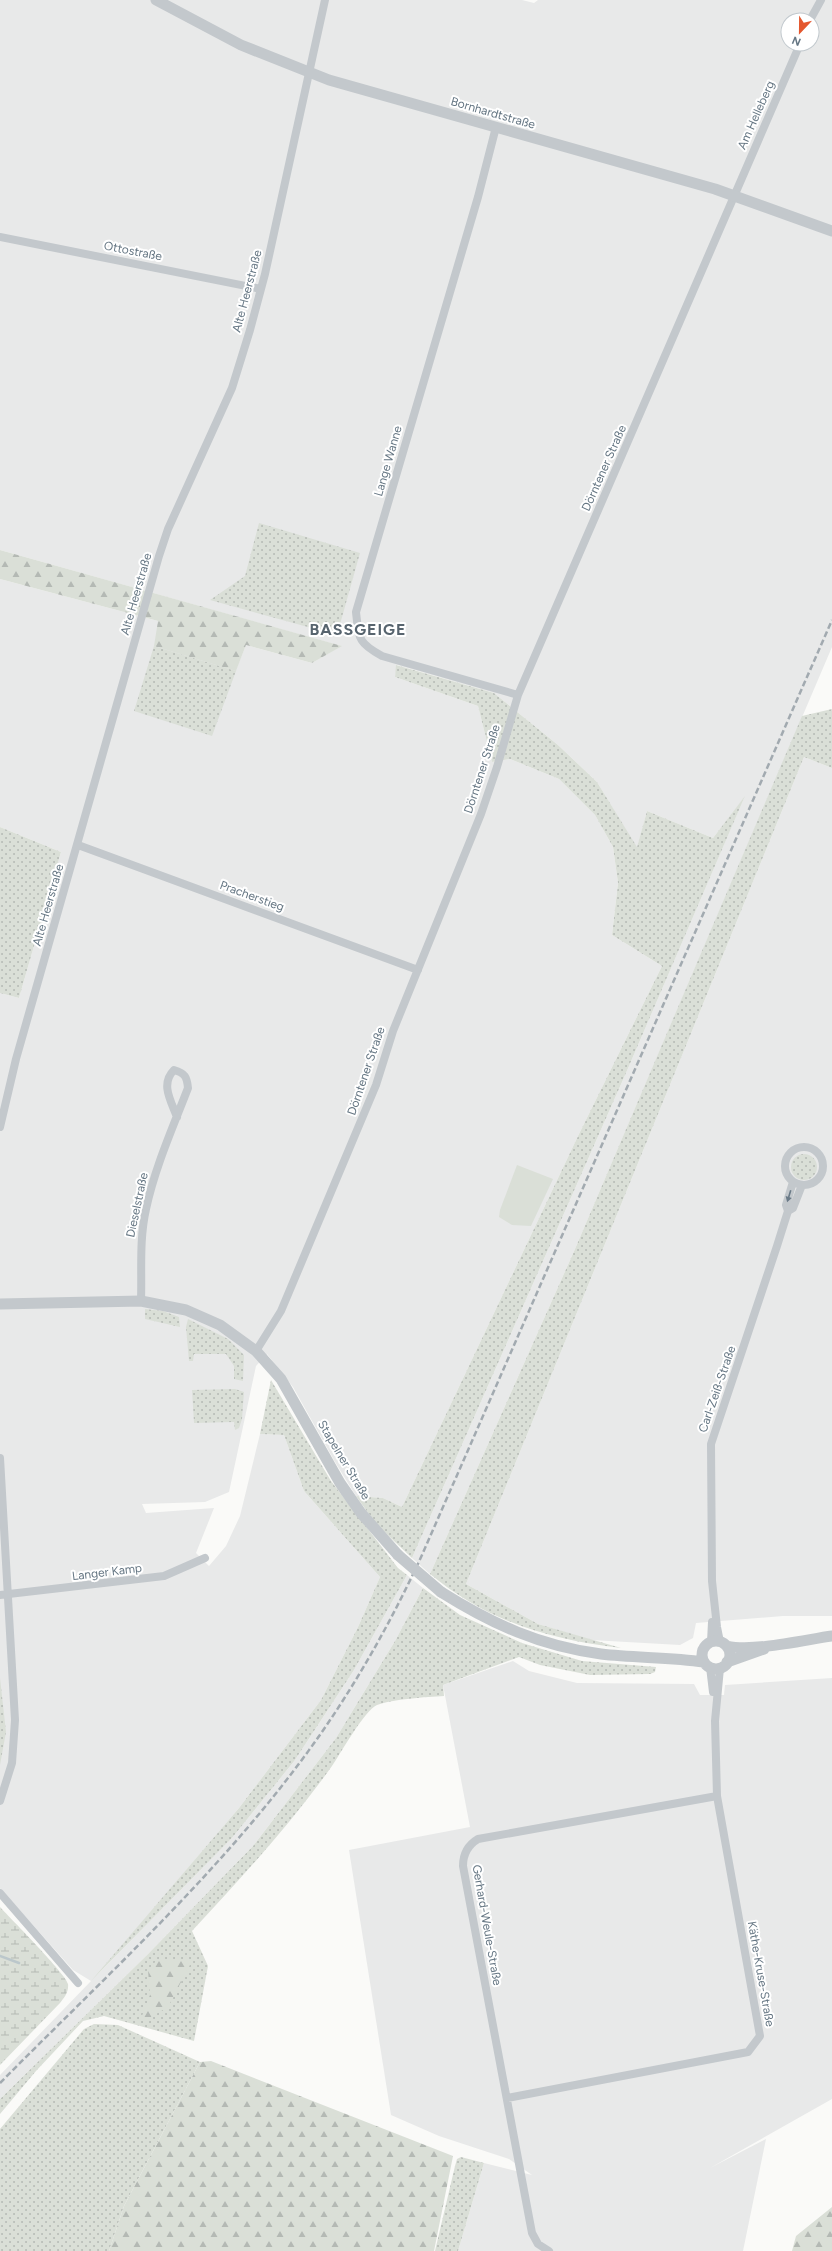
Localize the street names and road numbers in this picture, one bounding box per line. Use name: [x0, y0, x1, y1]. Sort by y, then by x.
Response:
street label: Am Helleberg: [735, 79, 777, 151]
street label: Bornhardtstraße: [449, 94, 537, 132]
street label: Ottostraße: [103, 239, 164, 264]
street label: Alte Heerstraße: [229, 248, 265, 334]
street label: Dörntener Straße: [579, 422, 629, 513]
street label: Lange Wanne: [371, 424, 405, 498]
street label: Alte Heerstraße: [118, 551, 155, 637]
street label: Dörntener Straße: [461, 722, 503, 815]
street label: Alte Heerstraße: [30, 862, 67, 948]
street label: Pracherstieg: [218, 878, 286, 914]
street label: Dörntener Straße: [344, 1024, 388, 1117]
street label: Dieselstraße: [123, 1171, 151, 1239]
street label: Carl-Zeiß-Straße: [696, 1343, 739, 1434]
street label: Stapelner Straße: [315, 1418, 373, 1503]
street label: Langer Kamp: [71, 1561, 143, 1583]
street label: Gerhard-Weule-Straße: [469, 1863, 505, 1987]
street label: Käthe-Kruse-Straße: [745, 1920, 777, 2028]

